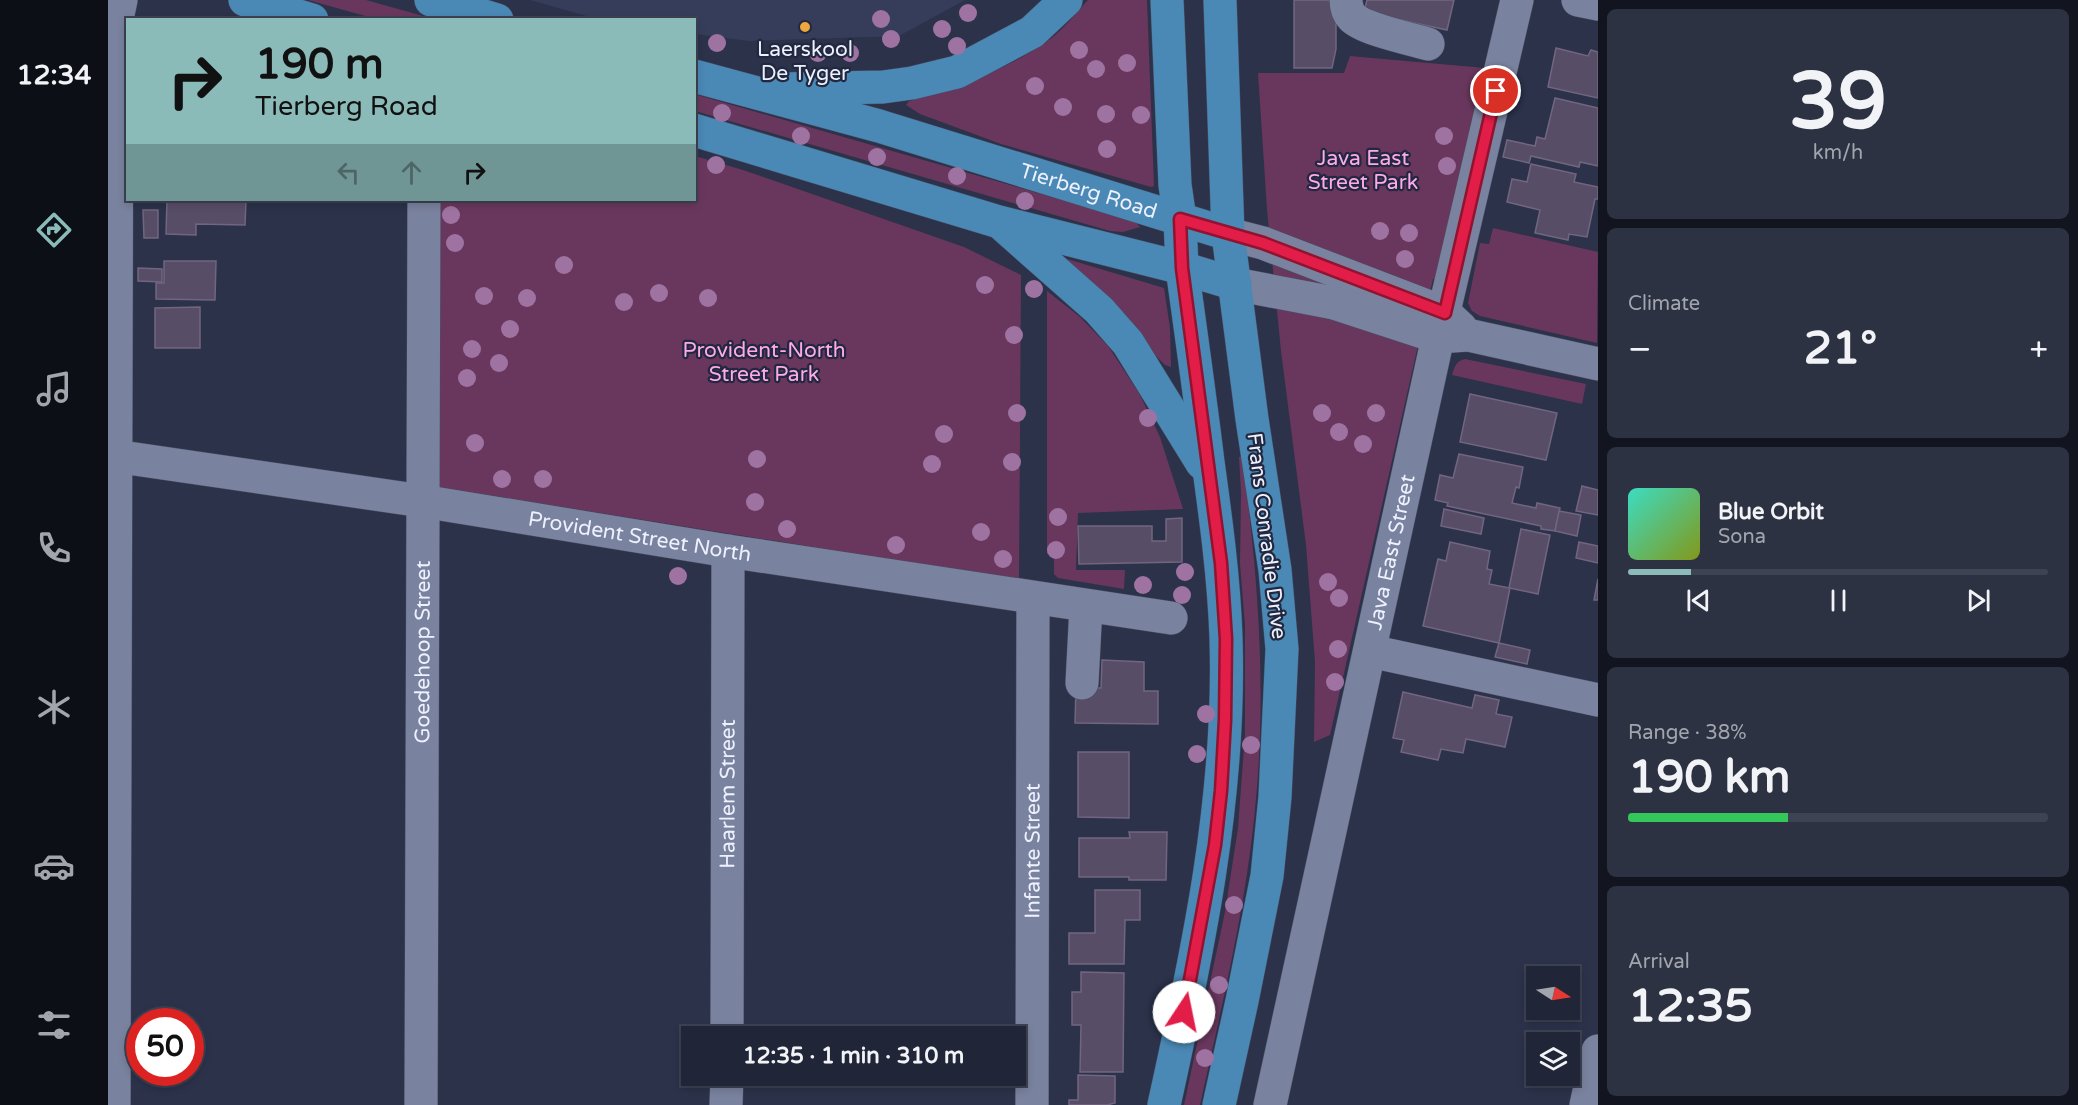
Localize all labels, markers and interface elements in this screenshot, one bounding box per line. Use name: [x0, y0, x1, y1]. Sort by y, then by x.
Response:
marker: Laerskool De Tyger: [798, 20, 812, 34]
place label: Laerskool De Tyger: [757, 37, 853, 86]
text: 190 m: [255, 39, 384, 90]
icon: right: [156, 42, 234, 120]
text: 39: [1789, 55, 1887, 149]
text: 12:34: [17, 59, 91, 92]
pin: [1470, 65, 1521, 116]
icon: arrive: [1479, 74, 1512, 107]
text: Tierberg Road: [255, 90, 438, 123]
text: km/h: [1813, 141, 1863, 165]
park label: Java East Street Park: [1308, 146, 1418, 195]
icon: left: [332, 156, 365, 189]
icon: ahead: [395, 156, 428, 189]
icon: right: [458, 156, 491, 189]
street label: Tierberg Road: [1017, 158, 1160, 224]
icon: directions: [33, 209, 75, 251]
text: Climate: [1628, 292, 1700, 316]
text: 21°: [1804, 322, 1877, 376]
text: −: [1628, 330, 1652, 369]
text: +: [2029, 330, 2048, 369]
park label: Provident-North Street Park: [682, 338, 846, 387]
icon: music: [33, 368, 75, 410]
street label: Frans Conradie Drive: [1241, 432, 1292, 641]
street label: Java East Street: [1362, 472, 1421, 632]
text: Blue Orbit: [1718, 499, 1824, 525]
street label: Provident Street North: [526, 507, 753, 567]
text: Sona: [1718, 525, 1766, 549]
icon: phone: [33, 527, 75, 569]
street label: Goedehoop Street: [410, 561, 436, 743]
icon: previous: [1682, 584, 1715, 617]
icon: pause: [1822, 584, 1855, 617]
icon: next: [1962, 584, 1995, 617]
icon: climate: [33, 686, 75, 728]
street label: Haarlem Street: [715, 719, 741, 869]
text: Range · 38%: [1628, 721, 1747, 745]
text: 190 km: [1628, 751, 1790, 805]
street label: Infante Street: [1020, 783, 1046, 919]
icon: car: [33, 845, 75, 887]
text: Arrival: [1628, 950, 1690, 974]
north arrow: [1526, 966, 1580, 1020]
map controls: [1526, 966, 1580, 1086]
position arrow: [1152, 980, 1216, 1044]
text: 12:35: [1628, 980, 1753, 1034]
icon: filters: [33, 1004, 75, 1046]
speed limit sign: 50: [126, 1008, 204, 1086]
button: layers: [1526, 1032, 1580, 1086]
text: 12:35 · 1 min · 310 m: [743, 1043, 964, 1069]

